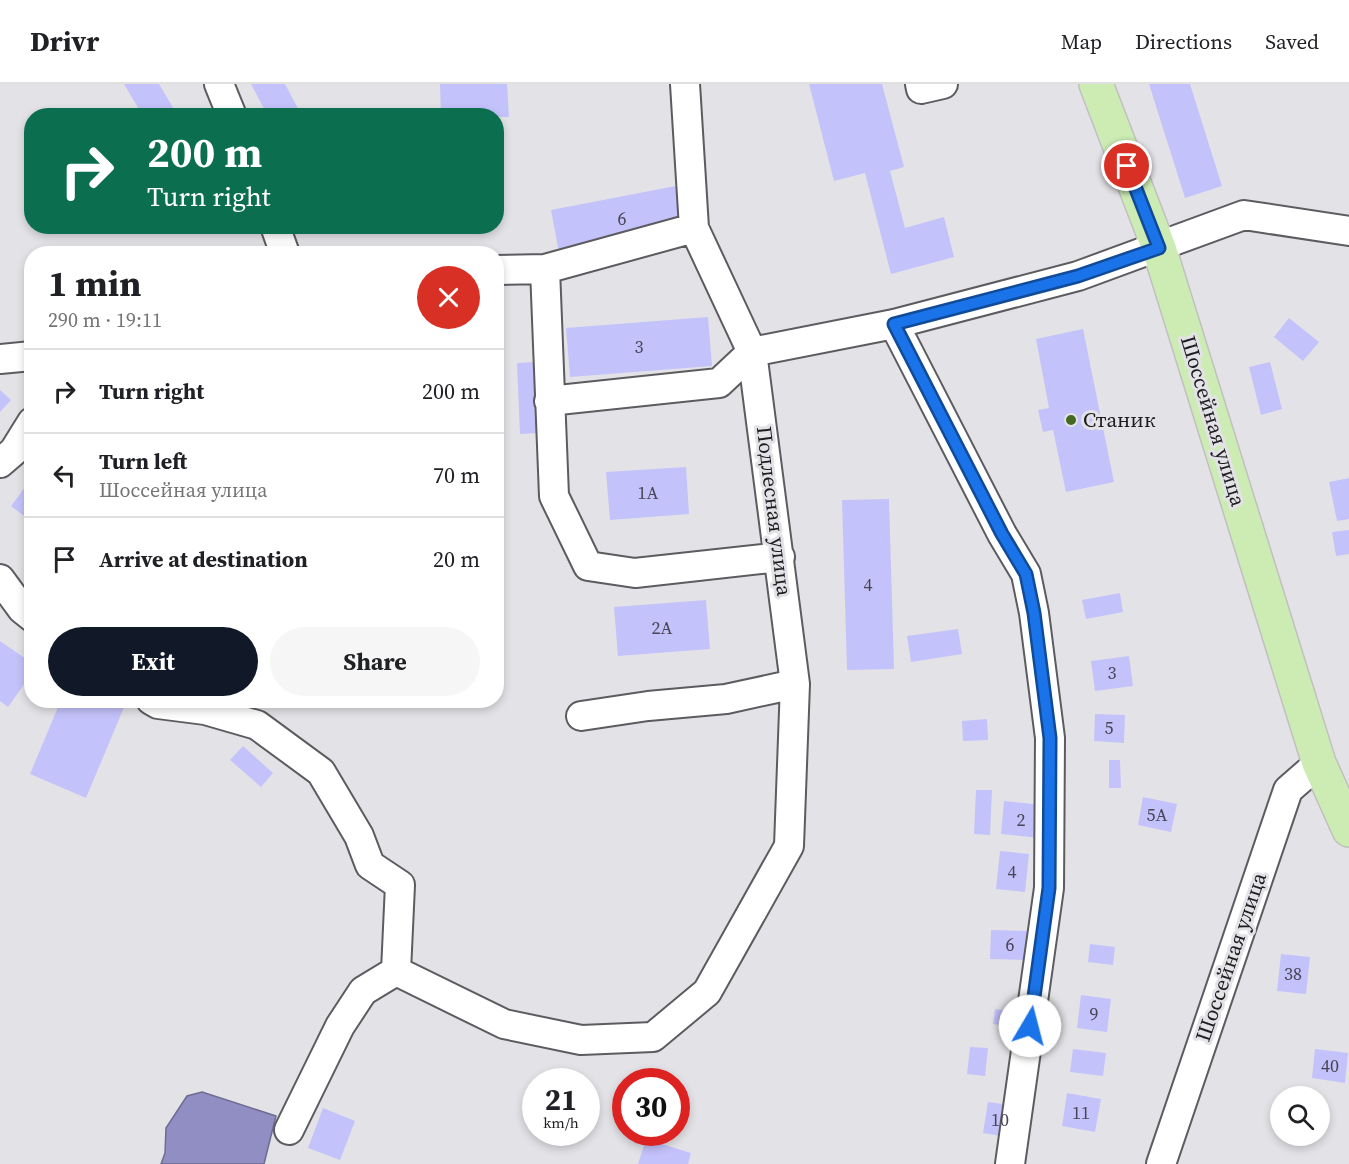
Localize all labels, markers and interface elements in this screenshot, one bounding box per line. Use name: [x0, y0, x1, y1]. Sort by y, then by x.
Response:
text: Drivr: [30, 22, 99, 60]
text: Map: [1061, 27, 1102, 56]
text: Directions: [1135, 27, 1232, 56]
text: Saved: [1265, 27, 1319, 56]
text: 200 m: [147, 123, 262, 181]
icon: right: [48, 132, 126, 210]
pin: [1101, 140, 1152, 191]
icon: arrive: [1110, 149, 1143, 182]
text: Turn right: [147, 178, 271, 215]
house number: 6: [618, 206, 627, 231]
text: 1 min: [48, 259, 141, 308]
button: close: [417, 266, 480, 329]
text: 290 m · 19:11: [48, 306, 162, 334]
street label: Шоссейная улица: [1174, 332, 1253, 510]
house number: 3: [635, 334, 644, 359]
icon: right: [48, 375, 81, 408]
text: Turn right: [99, 376, 204, 406]
text: 200 m: [422, 376, 480, 406]
place label: Станик: [1083, 405, 1156, 434]
marker: Станик: [1064, 413, 1078, 427]
street label: Подлесная улица: [750, 424, 799, 598]
text: Turn left: [99, 446, 187, 476]
icon: left: [48, 459, 81, 492]
text: 70 m: [433, 460, 480, 490]
text: Шоссейная улица: [99, 476, 267, 504]
house number: 1А: [638, 480, 659, 505]
icon: arrive: [48, 543, 81, 576]
text: Arrive at destination: [99, 544, 308, 574]
text: 20 m: [433, 544, 480, 574]
house number: 4: [864, 572, 873, 597]
house number: 2А: [652, 615, 673, 640]
button: Exit: [48, 627, 258, 696]
button: Share: [270, 627, 480, 696]
house number: 3: [1108, 660, 1117, 685]
house number: 5: [1105, 715, 1114, 740]
house number: 5А: [1147, 802, 1168, 827]
house number: 2: [1017, 807, 1026, 832]
house number: 4: [1008, 859, 1017, 884]
street label: Шоссейная улица: [1188, 868, 1273, 1045]
house number: 6: [1006, 932, 1015, 957]
house number: 38: [1284, 961, 1302, 986]
position arrow: [998, 994, 1062, 1058]
house number: 9: [1090, 1001, 1099, 1026]
house number: 40: [1321, 1053, 1339, 1078]
speed limit sign: 30: [612, 1068, 690, 1146]
text: 21: [545, 1079, 577, 1120]
map controls: [1270, 1086, 1330, 1146]
button: search: [1270, 1086, 1330, 1146]
house number: 11: [1072, 1100, 1090, 1125]
house number: 10: [991, 1107, 1009, 1132]
text: km/h: [543, 1112, 579, 1133]

